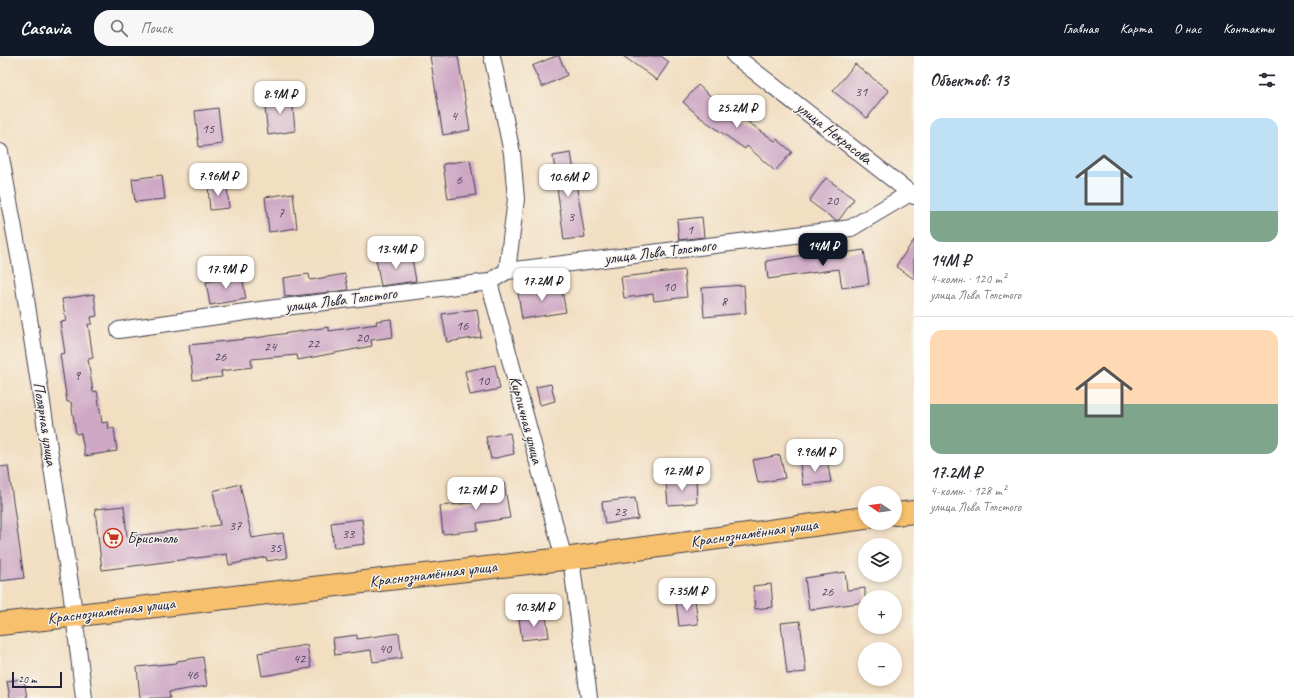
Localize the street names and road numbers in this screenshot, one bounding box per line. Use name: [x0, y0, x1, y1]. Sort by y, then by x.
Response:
street label: улица Некрасова: [791, 97, 877, 169]
street label: улица Льва Толстого: [602, 235, 718, 269]
street label: улица Льва Толстого: [283, 283, 399, 317]
street label: Кирпичная улица: [505, 374, 548, 467]
street label: Полярная улица: [29, 381, 62, 468]
street label: Краснознамённая улица: [689, 514, 821, 552]
street label: Краснознамённая улица: [368, 556, 499, 592]
street label: Краснознамённая улица: [46, 593, 177, 629]

